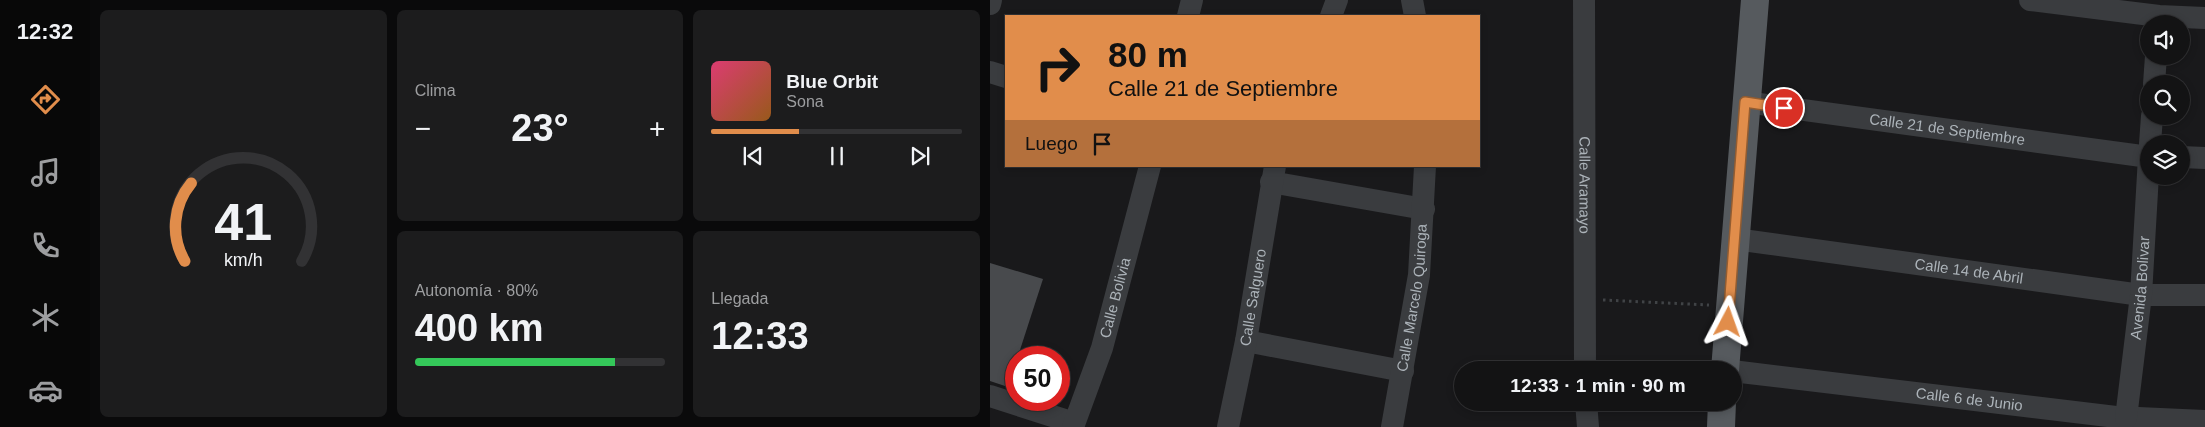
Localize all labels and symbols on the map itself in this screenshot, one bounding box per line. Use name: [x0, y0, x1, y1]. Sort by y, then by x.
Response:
pin: [1763, 87, 1805, 129]
street label: Calle 21 de Septiembre: [1868, 110, 2026, 148]
street label: Calle Aramayo: [1576, 136, 1594, 234]
street label: Calle Marcelo Quiroga: [1393, 223, 1430, 373]
street label: Avenida Bolivar: [2127, 235, 2152, 341]
street label: Calle Salguero: [1236, 247, 1269, 347]
street label: Calle Bolivia: [1096, 255, 1134, 340]
street label: Calle 14 de Abril: [1914, 255, 2024, 287]
position arrow: [1701, 295, 1753, 347]
speed limit sign: 50: [1005, 346, 1070, 411]
street label: Calle 6 de Junio: [1915, 384, 2024, 414]

